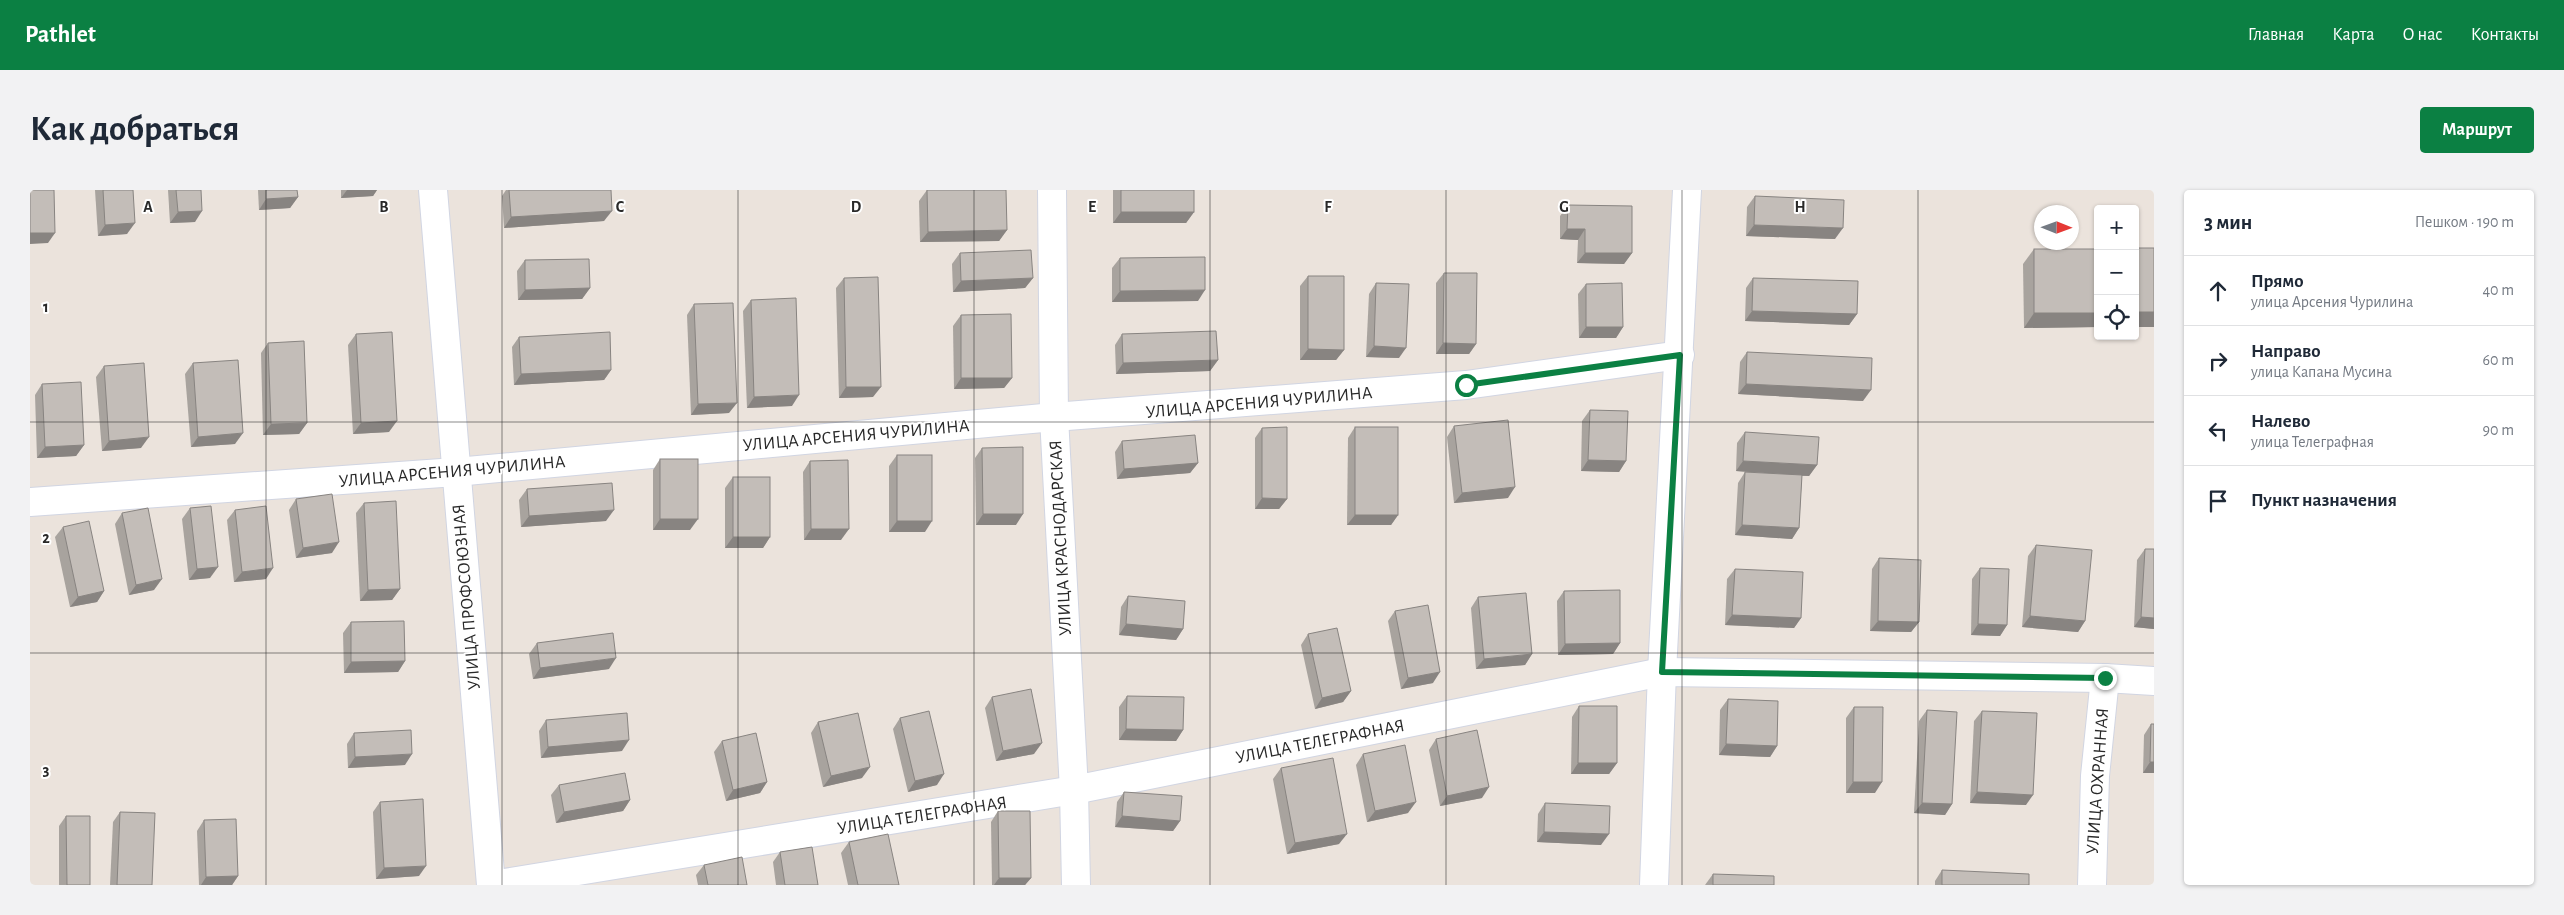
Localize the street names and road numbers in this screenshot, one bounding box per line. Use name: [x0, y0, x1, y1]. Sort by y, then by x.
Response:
street label: УЛИЦА АРСЕНИЯ ЧУРИЛИНА: [1145, 384, 1374, 422]
street label: УЛИЦА АРСЕНИЯ ЧУРИЛИНА: [742, 417, 971, 455]
street label: УЛИЦА КРАСНОДАРСКАЯ: [1047, 440, 1075, 636]
street label: УЛИЦА АРСЕНИЯ ЧУРИЛИНА: [338, 453, 567, 491]
street label: УЛИЦА ПРОФСОЮЗНАЯ: [450, 503, 484, 691]
street label: УЛИЦА ОХРАННАЯ: [2084, 707, 2112, 855]
street label: УЛИЦА ТЕЛЕГРАФНАЯ: [1234, 717, 1406, 767]
street label: УЛИЦА ТЕЛЕГРАФНАЯ: [836, 794, 1008, 838]

